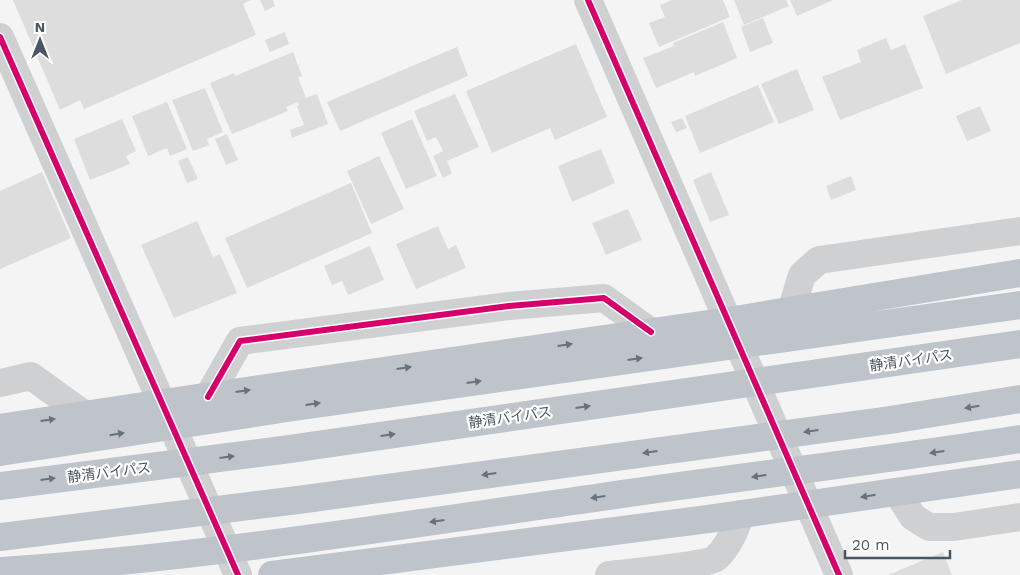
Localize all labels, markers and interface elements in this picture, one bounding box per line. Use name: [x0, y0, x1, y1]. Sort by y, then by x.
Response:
north arrow: [15, 15, 65, 65]
text: N: [35, 19, 45, 35]
one-way arrow: [557, 340, 573, 348]
street label: 静清バイパス: [868, 346, 954, 374]
one-way arrow: [627, 355, 643, 363]
one-way arrow: [397, 364, 413, 372]
one-way arrow: [466, 378, 482, 386]
one-way arrow: [236, 387, 252, 395]
one-way arrow: [305, 400, 321, 408]
street label: 静清バイパス: [467, 403, 553, 431]
one-way arrow: [576, 403, 592, 411]
one-way arrow: [964, 403, 980, 411]
one-way arrow: [40, 416, 56, 424]
one-way arrow: [803, 427, 819, 435]
one-way arrow: [110, 430, 126, 438]
one-way arrow: [380, 431, 396, 439]
one-way arrow: [929, 448, 945, 456]
one-way arrow: [642, 449, 658, 457]
one-way arrow: [219, 453, 235, 461]
street label: 静清バイパス: [66, 459, 152, 485]
one-way arrow: [481, 470, 497, 478]
one-way arrow: [751, 472, 767, 480]
one-way arrow: [41, 475, 57, 483]
one-way arrow: [860, 492, 876, 500]
one-way arrow: [589, 494, 605, 502]
one-way arrow: [429, 517, 445, 525]
scale bar: [845, 528, 950, 560]
text: 20 m: [852, 536, 890, 554]

